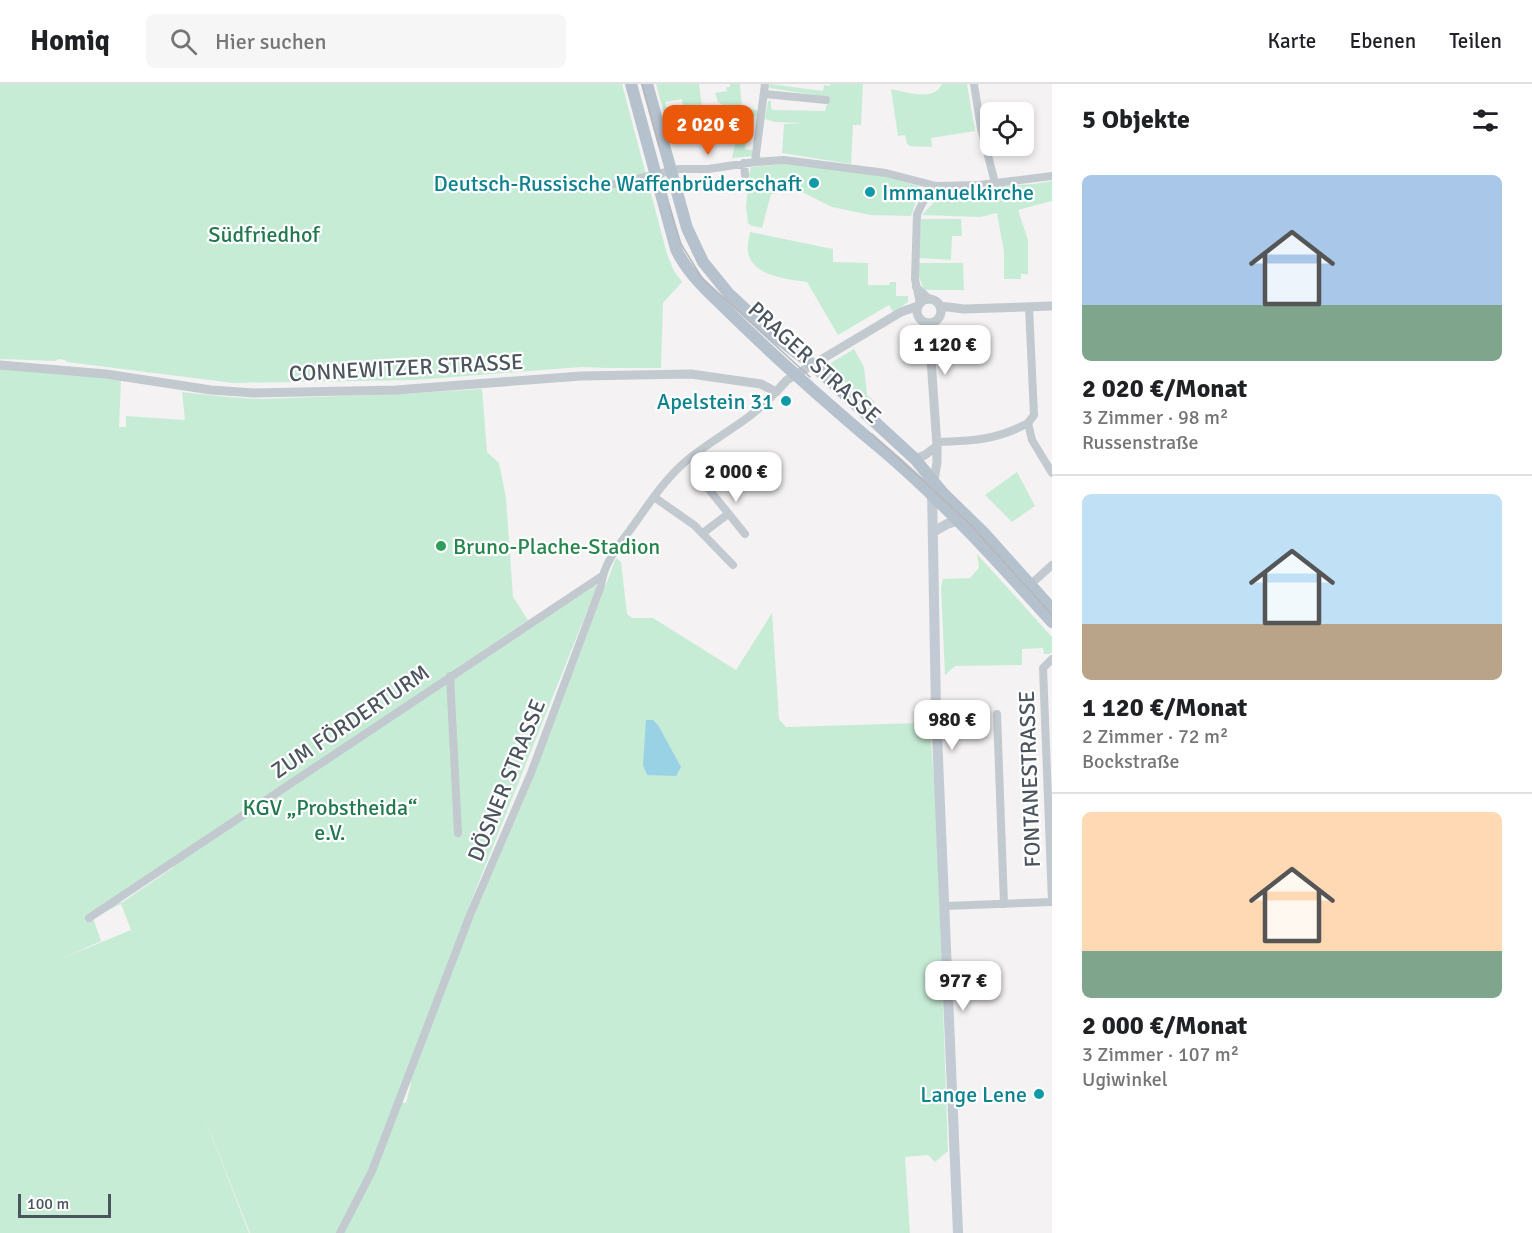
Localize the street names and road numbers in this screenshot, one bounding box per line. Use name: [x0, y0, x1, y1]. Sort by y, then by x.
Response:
street label: PRAGER STRASSE: [743, 296, 887, 429]
street label: CONNEWITZER STRASSE: [288, 348, 524, 387]
street label: ZUM FÖRDERTURM: [266, 659, 434, 784]
street label: FONTANESTRASSE: [1013, 690, 1046, 868]
street label: DÖSNER STRASSE: [462, 695, 551, 865]

